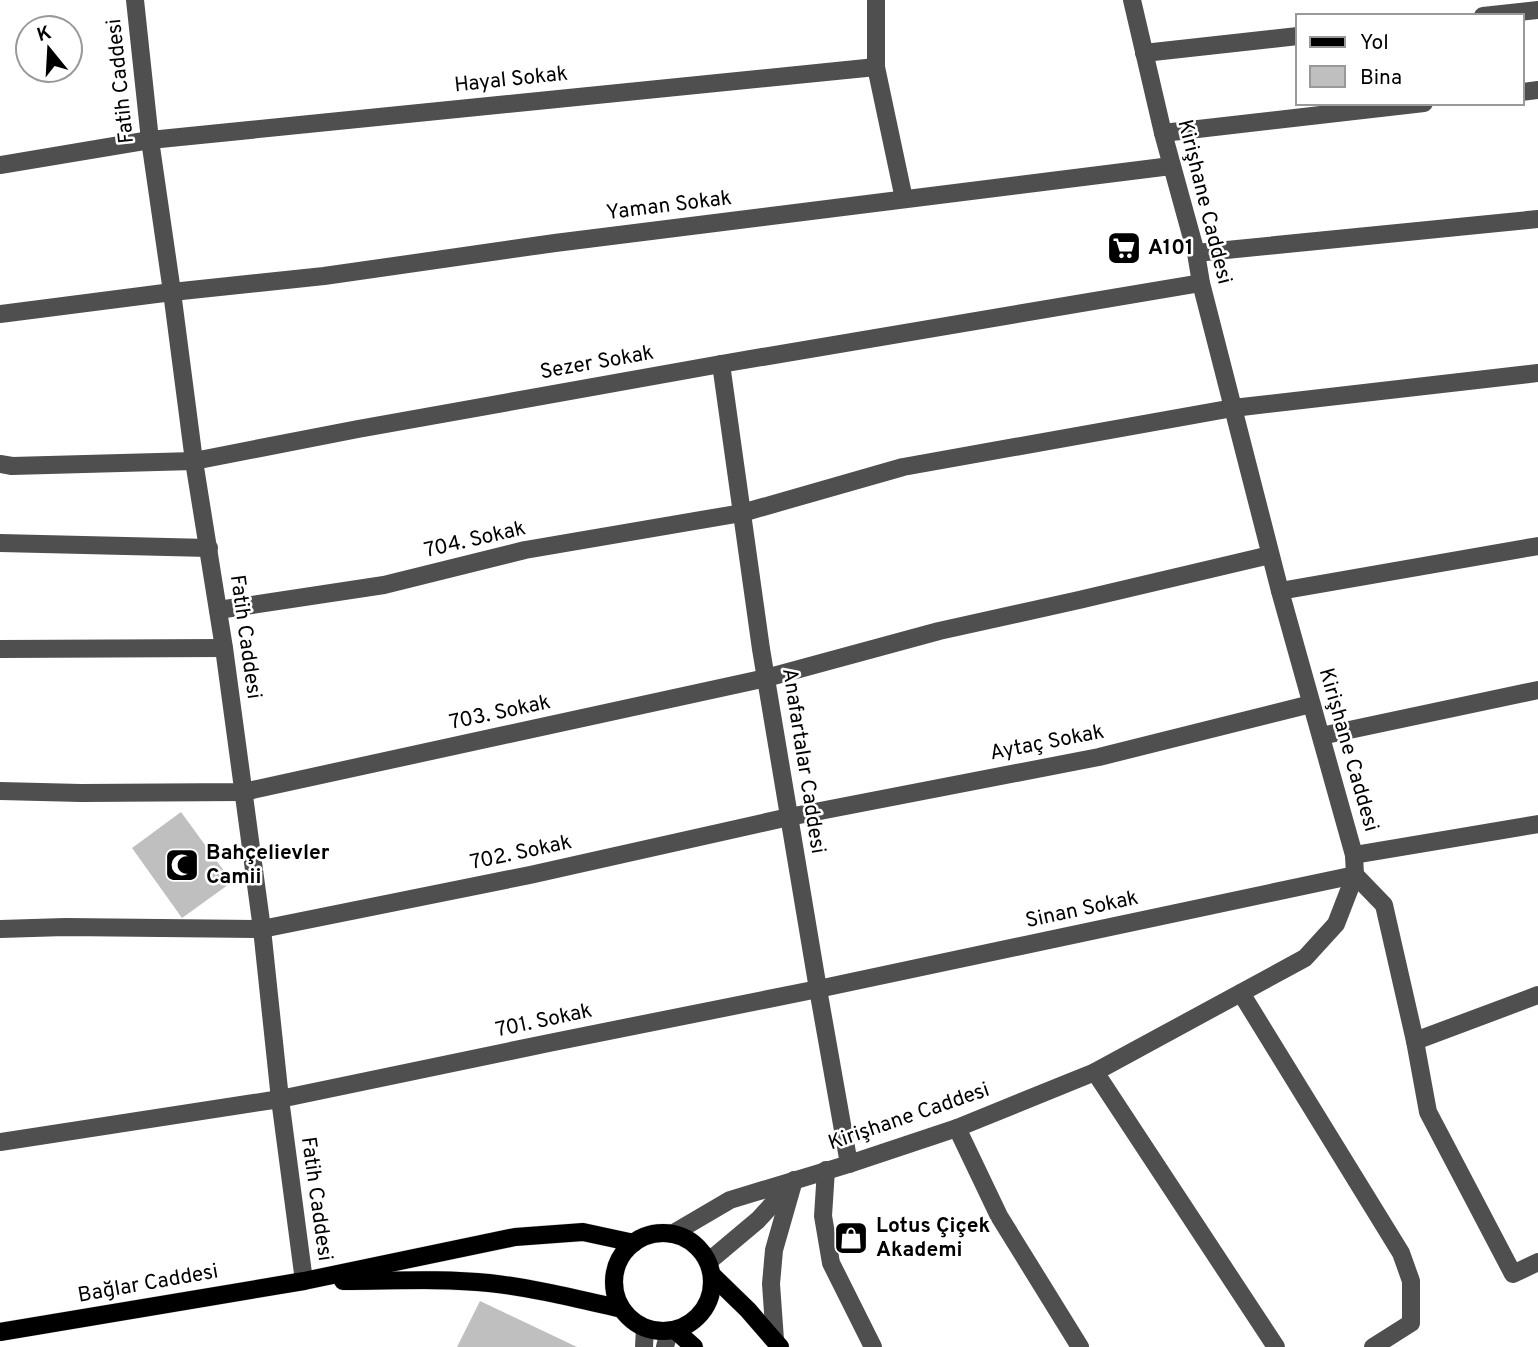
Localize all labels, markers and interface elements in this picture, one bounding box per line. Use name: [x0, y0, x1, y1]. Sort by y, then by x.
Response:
north arrow: [14, 14, 84, 84]
legend: [1296, 14, 1524, 105]
street label: Fatih Caddesi: [101, 17, 141, 145]
text: K: [34, 21, 54, 48]
text: Yol: [1360, 30, 1389, 57]
street label: Hayal Sokak: [453, 61, 569, 99]
text: Bina: [1360, 65, 1402, 92]
street label: Kirişhane Caddesi: [1170, 117, 1238, 287]
street label: Yaman Sokak: [605, 185, 733, 227]
supermarket icon: A101: [1105, 229, 1143, 267]
place label: A101: [1148, 235, 1193, 262]
street label: Sezer Sokak: [538, 340, 656, 386]
street label: 704. Sokak: [422, 515, 528, 565]
street label: Fatih Caddesi: [223, 573, 267, 701]
street label: Kirişhane Caddesi: [1312, 665, 1384, 835]
street label: Anafartalar Caddesi: [775, 666, 831, 856]
street label: 703. Sokak: [447, 689, 553, 737]
street label: Aytaç Sokak: [988, 719, 1106, 767]
street label: 702. Sokak: [468, 829, 574, 877]
place label: Bahçelievler Camii: [206, 840, 330, 891]
mosque icon: Bahçelievler Camii: [163, 846, 201, 884]
street label: Sinan Sokak: [1023, 885, 1141, 935]
street label: 701. Sokak: [493, 998, 595, 1044]
street label: Kirişhane Caddesi: [825, 1077, 993, 1157]
street label: Fatih Caddesi: [294, 1135, 338, 1263]
place label: Lotus Çiçek Akademi: [876, 1213, 990, 1264]
shop icon: Lotus Çiçek Akademi: [832, 1219, 870, 1257]
street label: Bağlar Caddesi: [76, 1258, 220, 1310]

